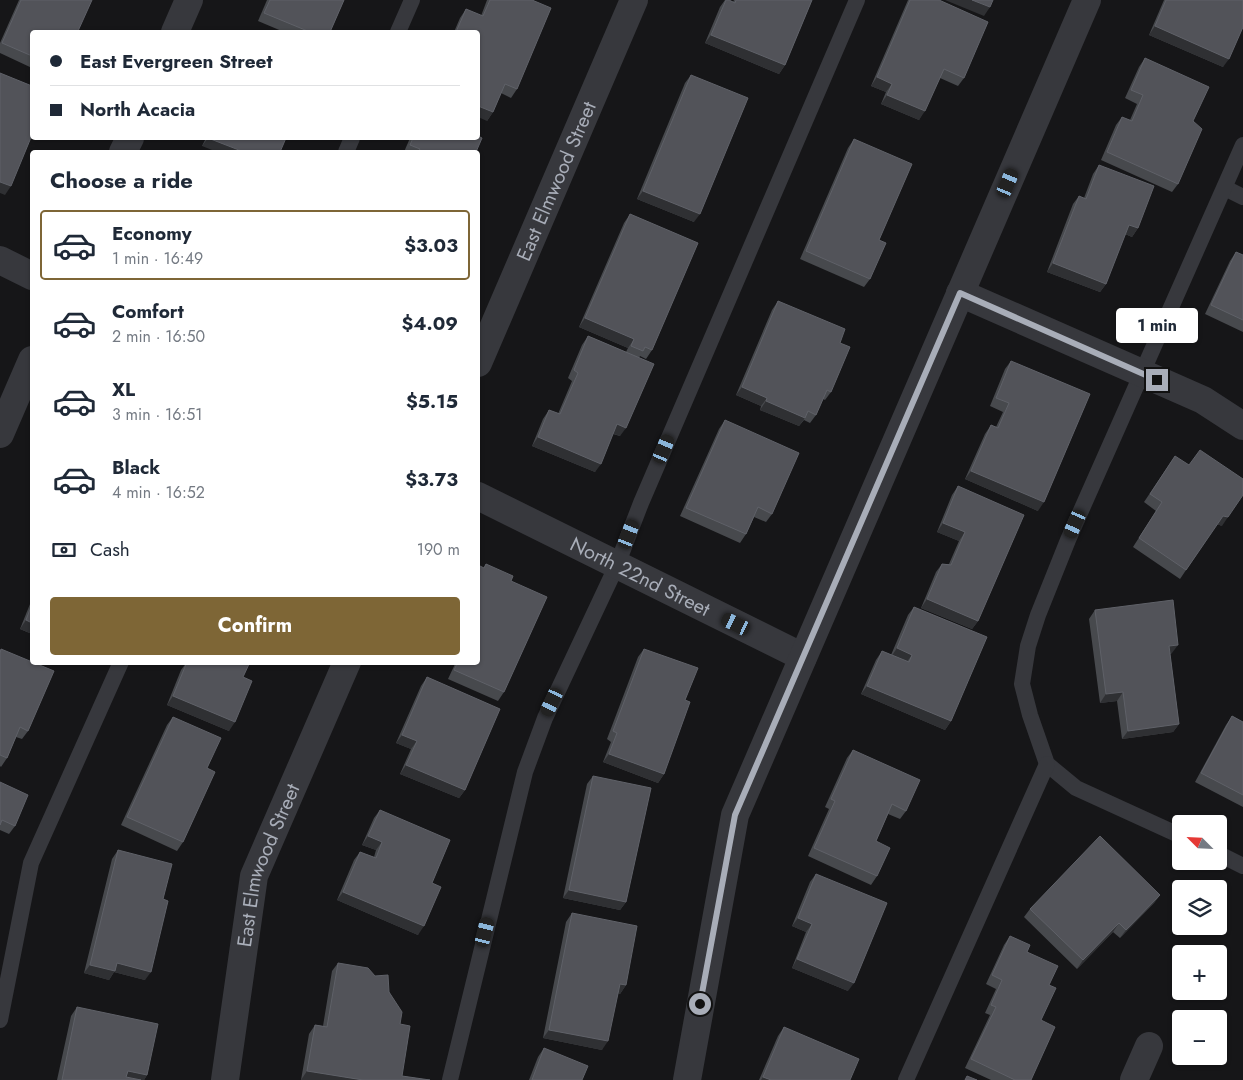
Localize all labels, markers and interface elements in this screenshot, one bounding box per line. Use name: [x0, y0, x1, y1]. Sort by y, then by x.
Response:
text: East Evergreen Street: [80, 48, 272, 75]
text: North Acacia: [80, 96, 195, 123]
street label: East Elmwood Street: [510, 97, 604, 266]
text: Choose a ride: [50, 164, 193, 196]
car: [995, 166, 1020, 200]
text: Economy: [112, 220, 192, 247]
icon: car: [52, 223, 97, 268]
text: $3.03: [404, 232, 458, 259]
text: 1 min · 16:49: [112, 247, 203, 270]
text: Comfort: [112, 298, 184, 325]
icon: car: [52, 301, 97, 346]
callout: 1 min: [1116, 308, 1198, 342]
text: $4.09: [402, 310, 458, 337]
text: 1 min: [1137, 314, 1177, 337]
text: 2 min · 16:50: [112, 325, 205, 348]
route end: [1146, 369, 1168, 391]
text: XL: [112, 376, 135, 403]
icon: car: [52, 379, 97, 424]
text: $5.15: [406, 388, 458, 415]
text: 3 min · 16:51: [112, 403, 202, 426]
car: [651, 432, 676, 466]
text: Black: [112, 454, 160, 481]
icon: car: [52, 457, 97, 502]
text: $3.73: [405, 466, 458, 493]
text: 4 min · 16:52: [112, 481, 205, 504]
car: [1062, 507, 1087, 541]
car: [616, 517, 641, 551]
street label: North 22nd Street: [565, 530, 715, 624]
icon: cash: [50, 536, 78, 564]
text: Cash: [90, 536, 130, 563]
text: 190 m: [417, 538, 460, 561]
button: Confirm: [50, 597, 460, 655]
car: [719, 611, 752, 637]
car: [538, 685, 565, 719]
street label: East Elmwood Street: [230, 779, 307, 949]
north arrow: [1172, 815, 1228, 870]
map controls: [1172, 815, 1227, 1065]
button: layers: [1172, 880, 1227, 935]
car: [474, 916, 495, 948]
button: +: [1172, 945, 1227, 1000]
route start: [689, 993, 711, 1015]
button: −: [1172, 1010, 1227, 1065]

